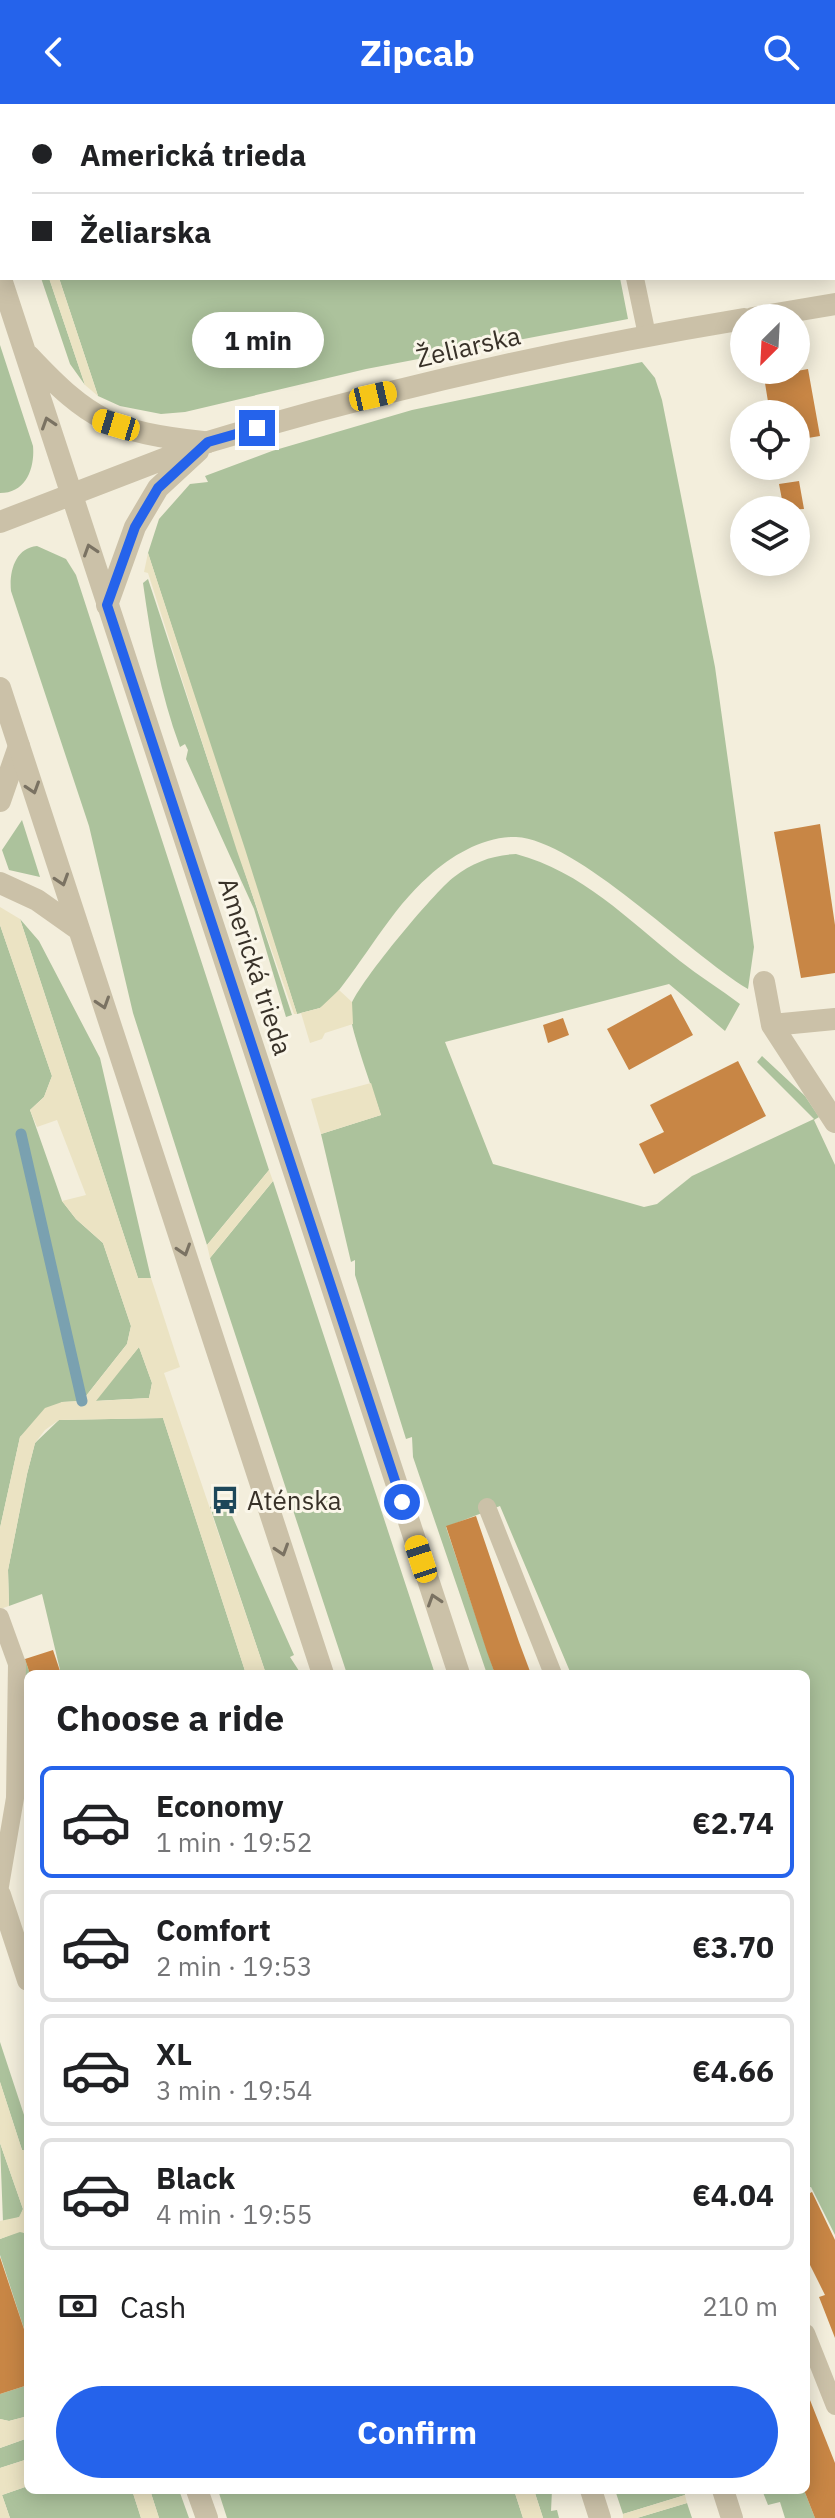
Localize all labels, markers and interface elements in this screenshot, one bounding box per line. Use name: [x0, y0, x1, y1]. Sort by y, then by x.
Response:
text: Zipcab: [360, 29, 475, 76]
icon: back: [32, 30, 76, 74]
icon: search: [759, 30, 803, 74]
text: Americká trieda: [80, 135, 306, 174]
text: Želiarska: [80, 212, 211, 251]
north arrow: [730, 304, 810, 384]
map controls: [730, 304, 810, 576]
callout: 1 min: [191, 312, 323, 368]
street label: Želiarska: [412, 317, 524, 375]
text: 1 min: [224, 323, 292, 357]
car: [347, 379, 399, 413]
button: locate: [730, 400, 810, 480]
car: [90, 407, 142, 443]
route end: [239, 410, 275, 446]
one-way arrow: [42, 417, 58, 431]
button: layers: [730, 496, 810, 576]
one-way arrow: [83, 544, 99, 558]
one-way arrow: [23, 781, 39, 795]
one-way arrow: [53, 872, 69, 886]
street label: Americká trieda: [211, 873, 301, 1059]
one-way arrow: [93, 995, 109, 1009]
one-way arrow: [175, 1242, 191, 1256]
place label: Aténska: [247, 1483, 342, 1517]
route start: [384, 1484, 420, 1520]
bus stop icon: Aténska: [210, 1485, 240, 1515]
car: [402, 1532, 440, 1586]
one-way arrow: [272, 1542, 288, 1556]
one-way arrow: [428, 1594, 444, 1608]
text: Choose a ride: [56, 1694, 284, 1741]
icon: car: [60, 1786, 132, 1858]
text: Economy: [156, 1786, 284, 1825]
text: €2.74: [692, 1803, 774, 1842]
text: 1 min · 19:52: [156, 1825, 312, 1859]
icon: car: [60, 1910, 132, 1982]
text: Comfort: [156, 1910, 271, 1949]
text: €3.70: [692, 1927, 774, 1966]
text: 2 min · 19:53: [156, 1949, 312, 1983]
icon: car: [60, 2034, 132, 2106]
text: XL: [156, 2034, 192, 2073]
text: €4.66: [692, 2051, 774, 2090]
text: 3 min · 19:54: [156, 2073, 312, 2107]
icon: car: [60, 2158, 132, 2230]
text: Black: [156, 2158, 235, 2197]
text: €4.04: [692, 2175, 774, 2214]
text: 4 min · 19:55: [156, 2197, 312, 2231]
icon: cash: [56, 2284, 100, 2328]
text: Cash: [120, 2287, 186, 2326]
text: 210 m: [702, 2289, 778, 2323]
button: Confirm: [56, 2386, 778, 2478]

